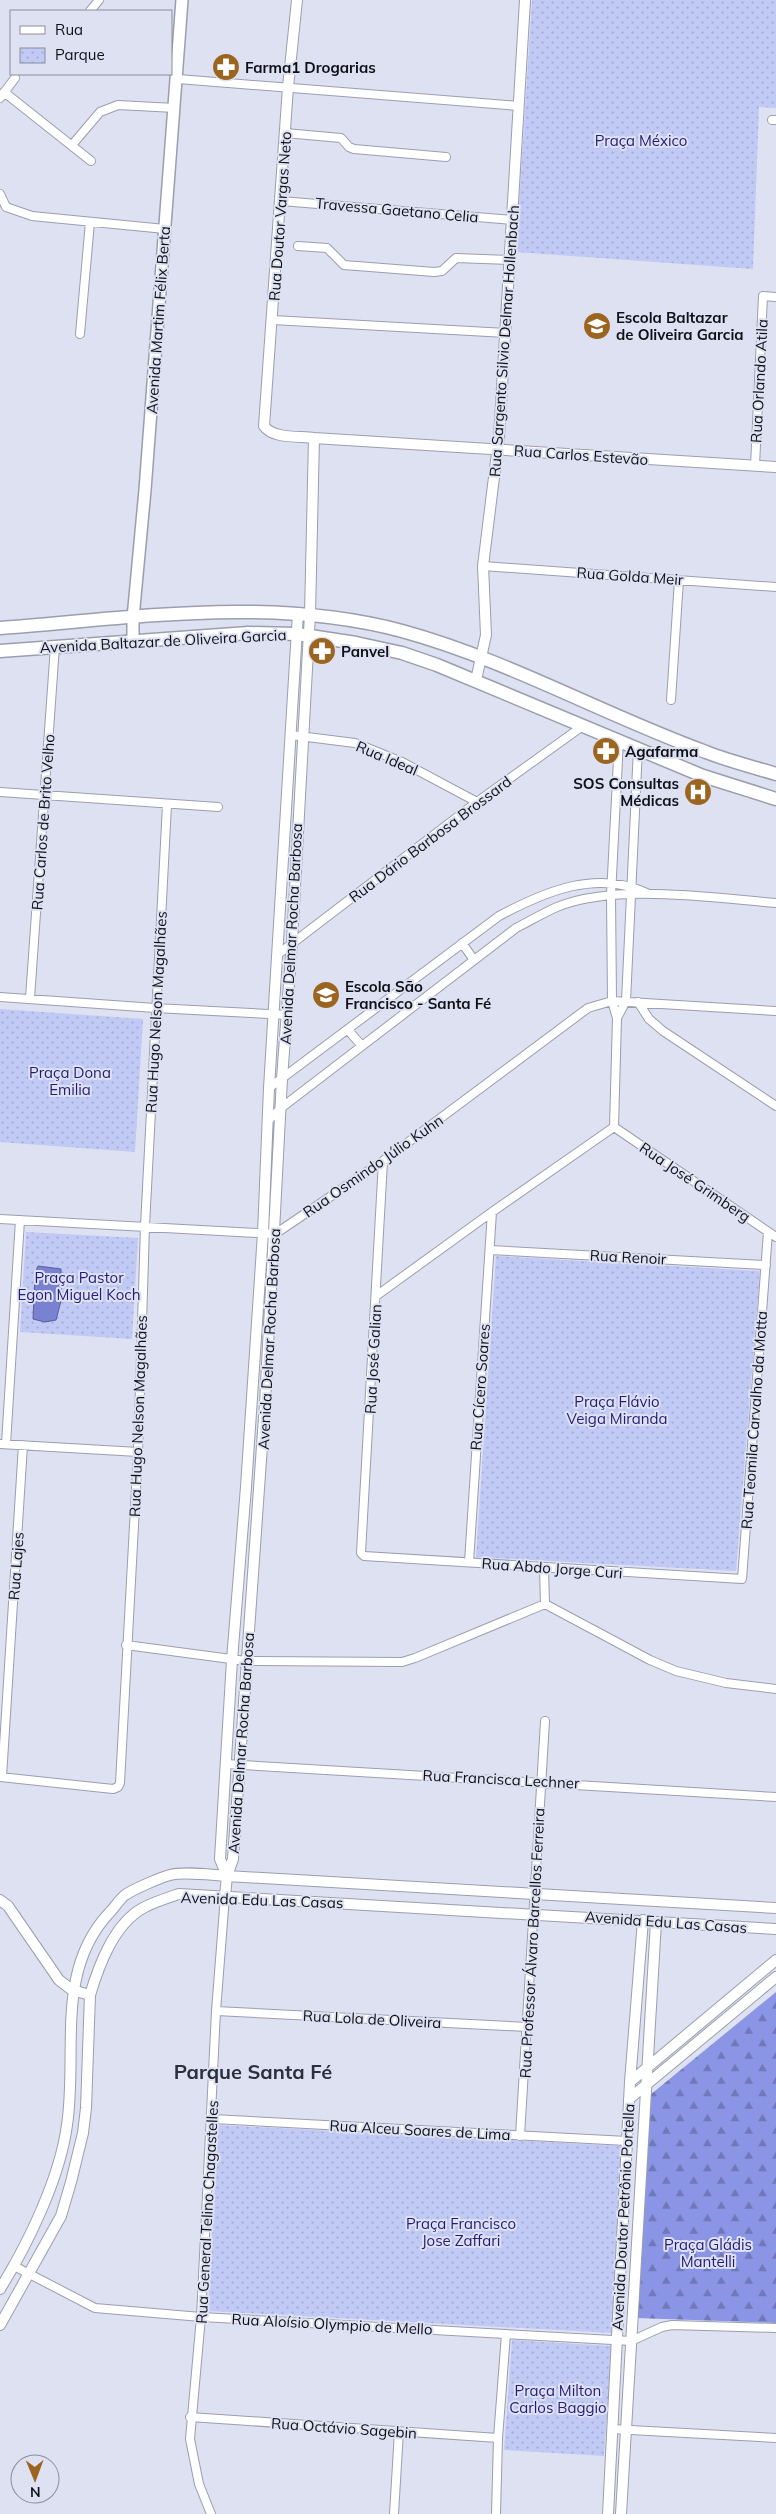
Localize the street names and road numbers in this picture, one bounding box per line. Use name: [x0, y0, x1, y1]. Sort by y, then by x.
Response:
street label: Rua Doutor Vargas Neto: [265, 131, 295, 301]
street label: Travessa Gaetano Celia: [315, 193, 479, 227]
street label: Rua Sargento Silvio Delmar Hollenbach: [485, 204, 523, 478]
street label: Avenida Martim Félix Berta: [142, 225, 174, 415]
street label: Rua Orlando Atila: [746, 319, 772, 443]
street label: Rua Carlos Estevão: [513, 441, 649, 469]
street label: Rua Golda Meir: [576, 563, 685, 589]
street label: Avenida Baltazar de Oliveira Garcia: [39, 625, 287, 657]
street label: Rua Carlos de Brito Velho: [27, 733, 59, 911]
street label: Rua Ideal: [353, 736, 421, 780]
street label: Rua Dário Barbosa Brossard: [345, 772, 515, 906]
street label: Avenida Delmar Rocha Barbosa: [276, 823, 306, 1045]
street label: Rua Hugo Nelson Magalhães: [141, 911, 171, 1113]
street label: Rua Osmindo Júlio Kuhn: [299, 1110, 447, 1222]
street label: Rua José Grimberg: [636, 1138, 754, 1226]
street label: Avenida Delmar Rocha Barbosa: [254, 1228, 284, 1450]
street label: Rua Renoir: [589, 1246, 667, 1269]
street label: Rua José Galian: [361, 1304, 385, 1414]
street label: Rua Teomila Carvalho da Motta: [737, 1310, 771, 1530]
street label: Rua Hugo Nelson Magalhães: [125, 1315, 151, 1517]
street label: Rua Cícero Soares: [466, 1323, 494, 1451]
street label: Rua Lajes: [4, 1531, 28, 1601]
street label: Rua Abdo Jorge Curi: [481, 1554, 623, 1582]
street label: Avenida Delmar Rocha Barbosa: [224, 1632, 258, 1854]
street label: Rua Francisca Lechner: [422, 1765, 580, 1793]
street label: Rua Professor Álvaro Barcellos Ferreira: [515, 1807, 549, 2079]
street label: Avenida Edu Las Casas: [180, 1888, 344, 1912]
street label: Avenida Edu Las Casas: [584, 1907, 748, 1937]
street label: Rua Lola de Oliveira: [302, 2006, 442, 2032]
street label: Rua General Telino Chagastelles: [192, 2100, 222, 2324]
street label: Avenida Doutor Petrônio Portella: [608, 2103, 638, 2331]
street label: Rua Alceu Soares de Lima: [329, 2116, 511, 2144]
street label: Rua Aloísio Olympio de Mello: [231, 2309, 433, 2339]
street label: Rua Octávio Sagebin: [270, 2413, 418, 2443]

